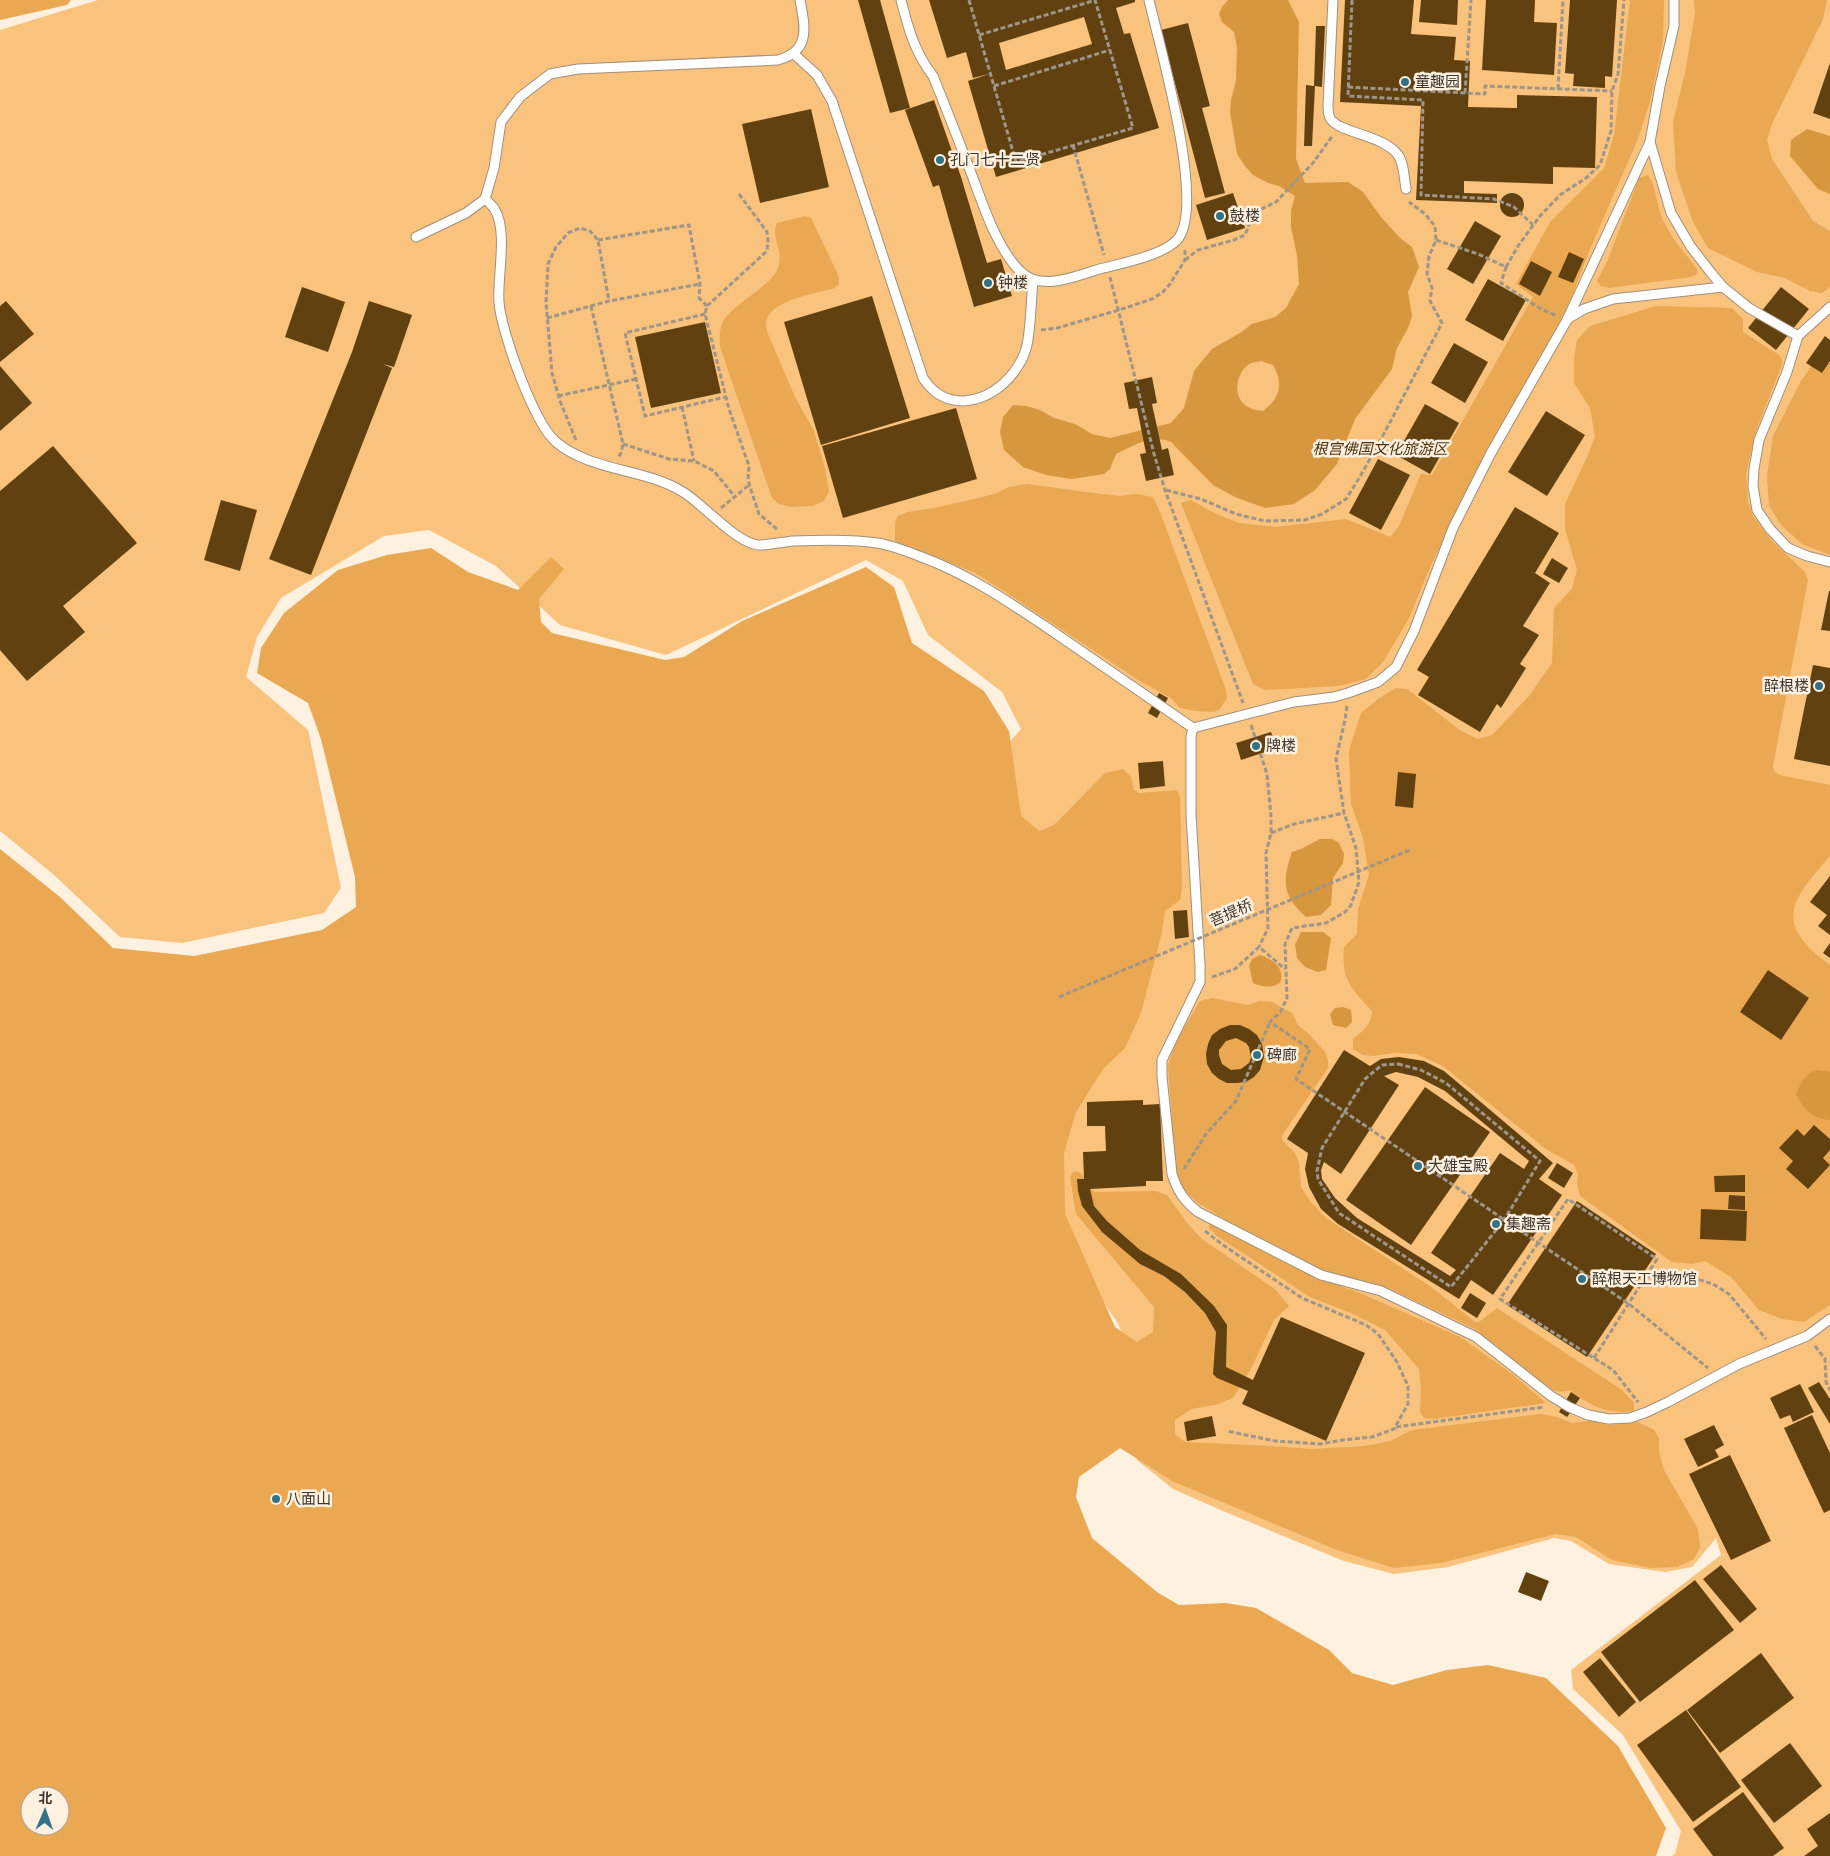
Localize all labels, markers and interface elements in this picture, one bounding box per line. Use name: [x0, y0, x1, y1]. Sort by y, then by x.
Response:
place label: 童趣园: [1415, 73, 1460, 91]
marker: 童趣园: [1399, 76, 1411, 88]
place label: 孔门七十二贤: [950, 151, 1040, 169]
marker: 孔门七十二贤: [934, 154, 946, 166]
place label: 鼓楼: [1230, 207, 1260, 225]
marker: 鼓楼: [1214, 210, 1226, 222]
place label: 钟楼: [998, 274, 1028, 292]
marker: 钟楼: [982, 277, 994, 289]
park label: 根宫佛国文化旅游区: [1312, 440, 1449, 458]
place label: 醉根楼: [1764, 677, 1809, 695]
marker: 醉根楼: [1813, 680, 1825, 692]
place label: 牌楼: [1266, 737, 1296, 755]
marker: 牌楼: [1250, 740, 1262, 752]
street label: 菩提桥: [1207, 896, 1255, 930]
place label: 碑廊: [1267, 1046, 1297, 1064]
marker: 碑廊: [1251, 1049, 1263, 1061]
place label: 大雄宝殿: [1428, 1157, 1488, 1175]
marker: 大雄宝殿: [1412, 1160, 1424, 1172]
place label: 集趣斋: [1506, 1215, 1551, 1233]
marker: 集趣斋: [1490, 1218, 1502, 1230]
place label: 醉根天工博物馆: [1592, 1270, 1697, 1288]
marker: 醉根天工博物馆: [1576, 1273, 1588, 1285]
place label: 八面山: [286, 1490, 331, 1508]
marker: 八面山: [270, 1493, 282, 1505]
north arrow: [20, 1786, 70, 1836]
text: 北: [38, 1790, 53, 1806]

